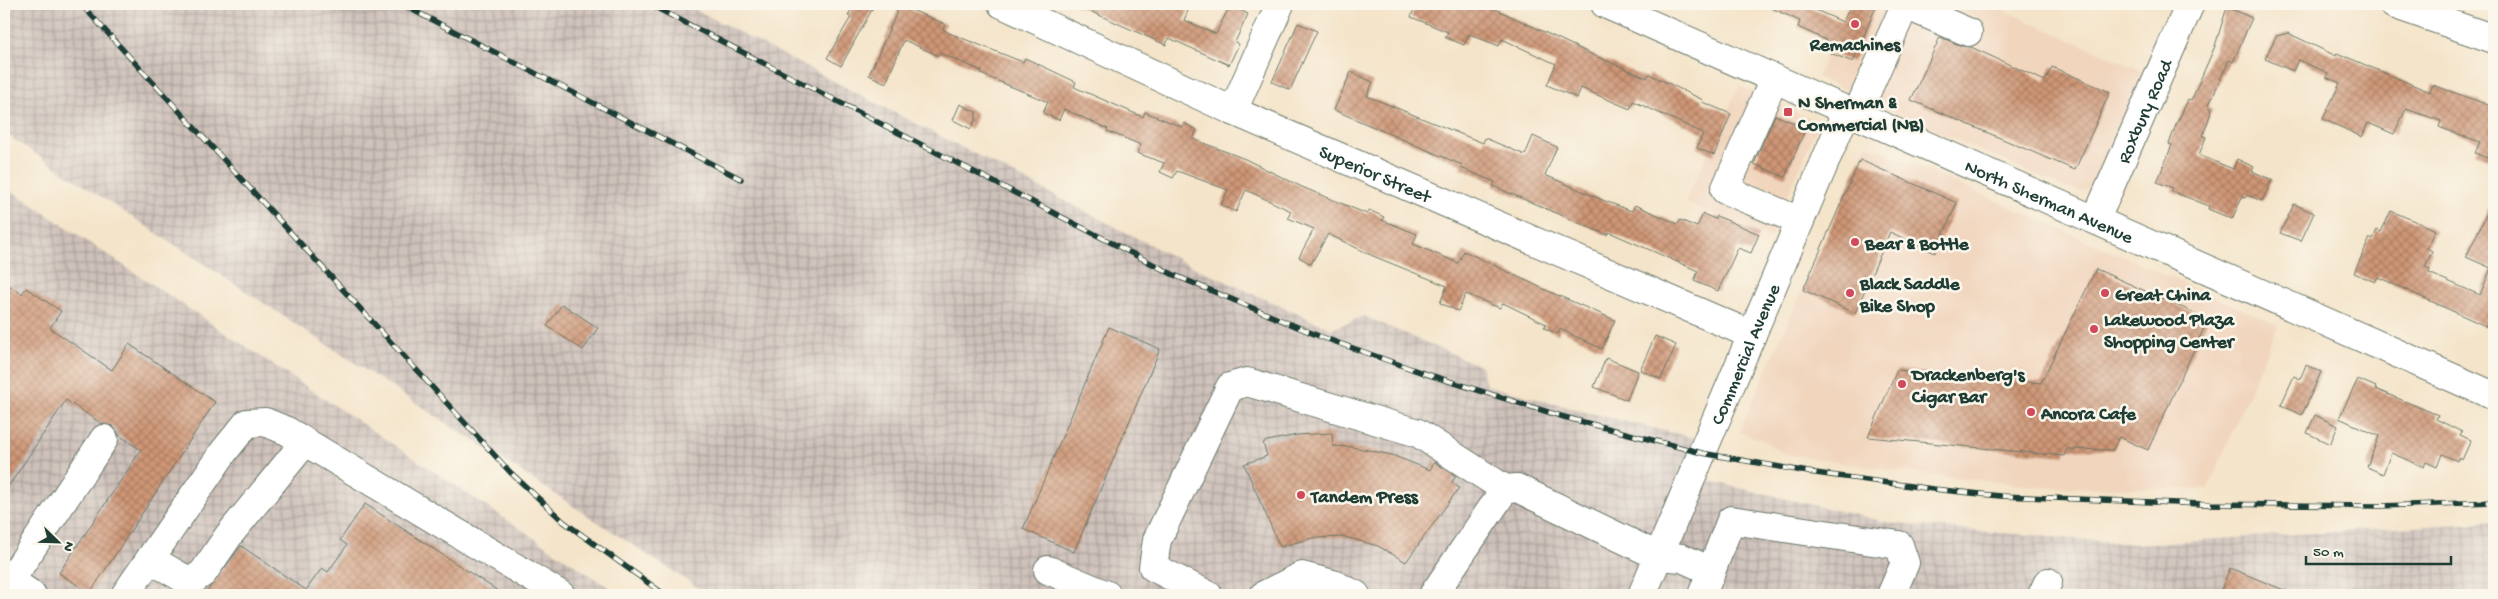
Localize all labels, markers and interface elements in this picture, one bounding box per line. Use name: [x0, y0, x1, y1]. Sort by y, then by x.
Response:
marker: Remachines: [1849, 18, 1861, 30]
place label: Remachines: [1809, 35, 1901, 58]
street label: Roxbury Road: [2114, 55, 2180, 168]
place label: N Sherman & Commercial (NB): [1797, 93, 1924, 138]
marker: N Sherman & Commercial (NB): [1782, 106, 1794, 118]
street label: Superior Street: [1315, 142, 1436, 211]
street label: North Sherman Avenue: [1960, 156, 2136, 251]
place label: Bear & Bottle: [1864, 234, 1970, 257]
marker: Bear & Bottle: [1849, 236, 1861, 248]
place label: Black Saddle Bike Shop: [1859, 274, 1961, 319]
street label: Commercial Avenue: [1707, 281, 1787, 429]
place label: Great China: [2115, 285, 2212, 308]
marker: Black Saddle Bike Shop: [1844, 287, 1856, 299]
marker: Great China: [2099, 287, 2111, 299]
place label: Lakewood Plaza Shopping Center: [2104, 310, 2236, 355]
marker: Lakewood Plaza Shopping Center: [2088, 323, 2100, 335]
place label: Drackenberg's Cigar Bar: [1910, 365, 2026, 410]
marker: Drackenberg's Cigar Bar: [1896, 378, 1908, 390]
place label: Ancora Cafe: [2040, 404, 2137, 427]
marker: Ancora Cafe: [2025, 406, 2037, 418]
place label: Tandem Press: [1309, 487, 1419, 510]
marker: Tandem Press: [1295, 489, 1307, 501]
north arrow: [32, 516, 82, 566]
scale bar: [2306, 534, 2450, 566]
text: N: [58, 539, 77, 554]
text: 50 m: [2313, 544, 2344, 562]

